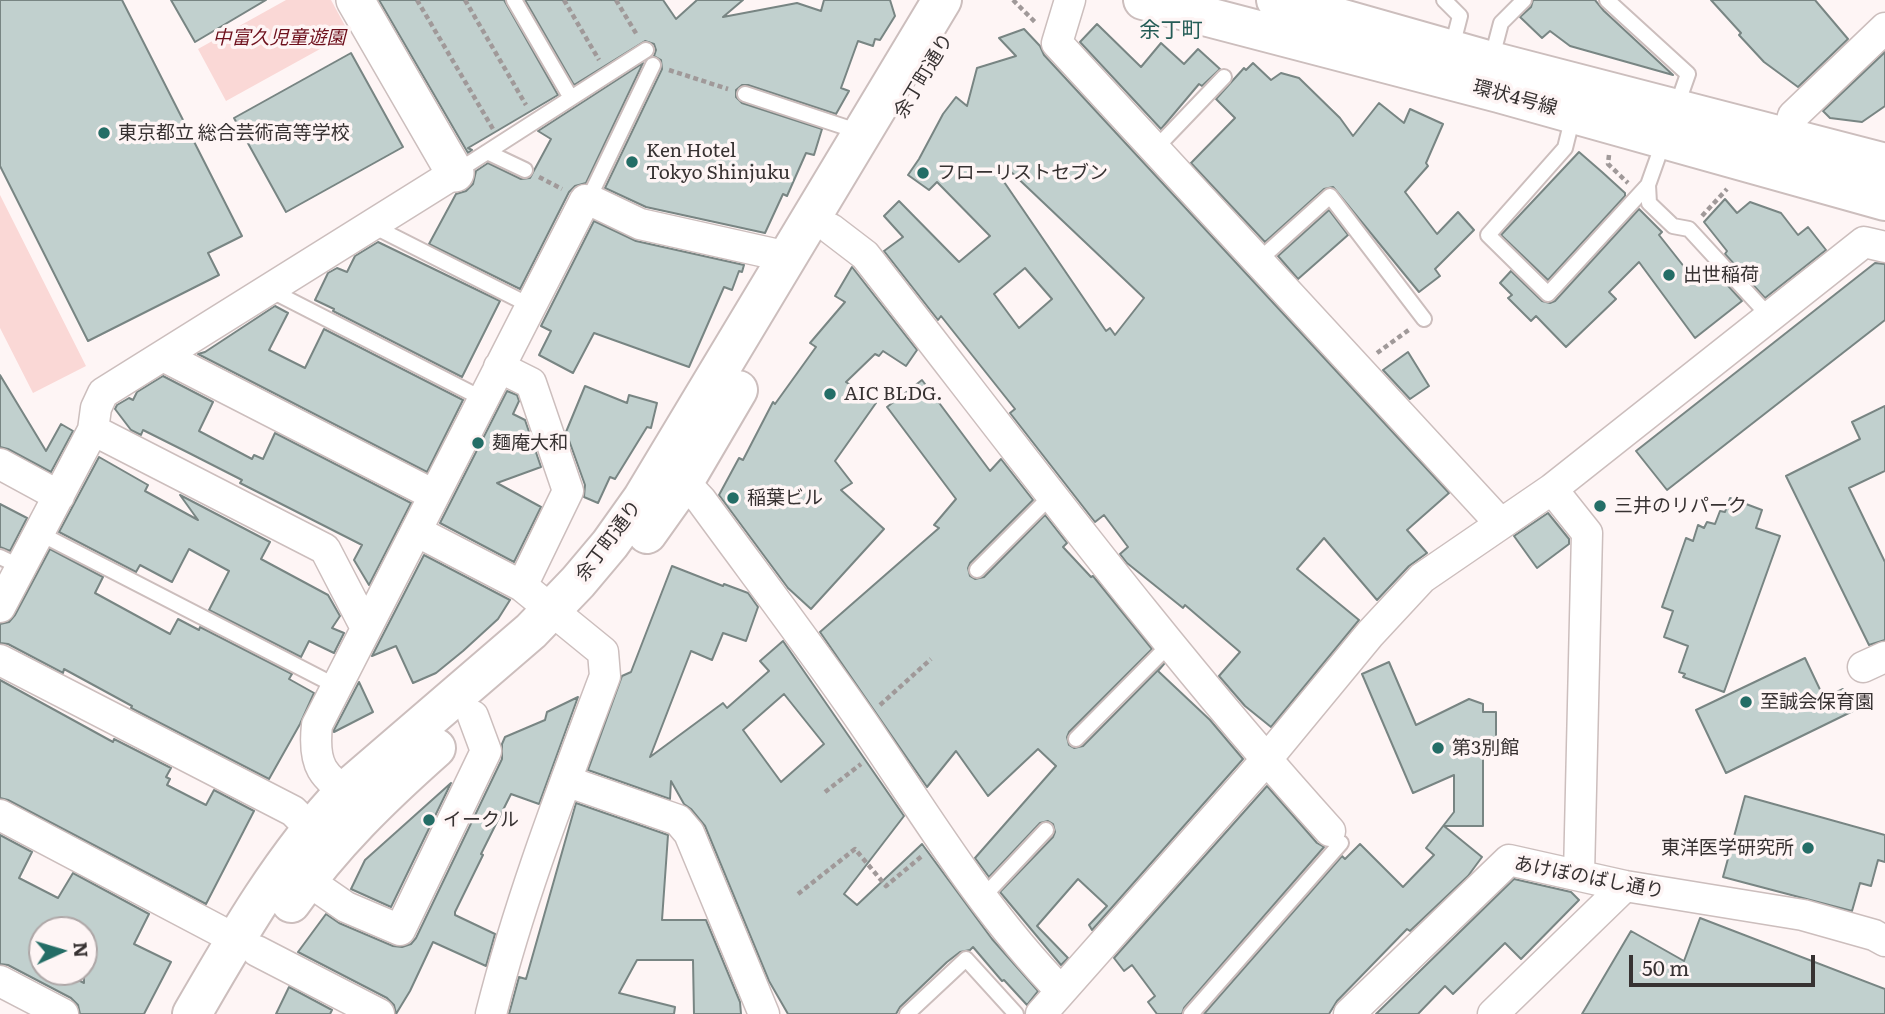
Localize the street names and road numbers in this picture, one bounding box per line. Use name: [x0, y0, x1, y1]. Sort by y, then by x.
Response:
street label: 余丁町通り: [890, 29, 958, 123]
street label: 環状4号線: [1470, 76, 1560, 120]
street label: 余丁町通り: [571, 496, 647, 586]
street label: あけぼのばし通り: [1512, 852, 1666, 904]

